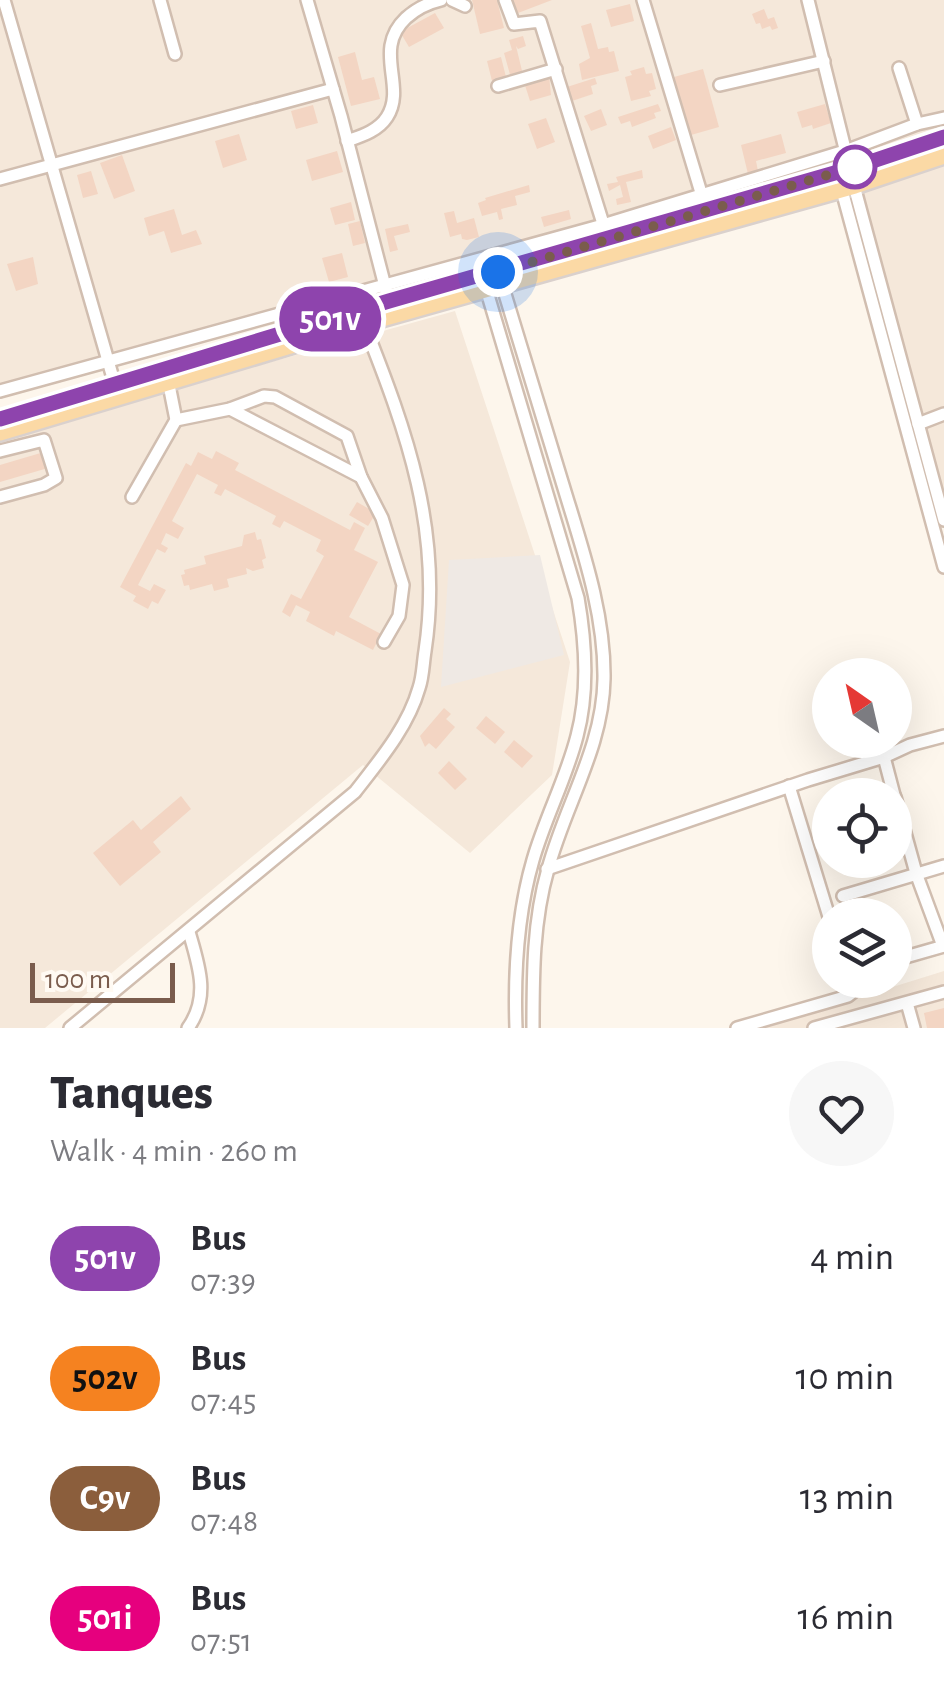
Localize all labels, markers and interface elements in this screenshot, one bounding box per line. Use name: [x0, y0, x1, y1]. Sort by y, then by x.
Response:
unlabelled marker: [834, 146, 876, 188]
your location: [473, 247, 523, 297]
line badge: 501v: [260, 286, 400, 352]
text: 501v: [299, 302, 361, 337]
north arrow: [812, 658, 912, 758]
map controls: [812, 658, 912, 998]
button: locate: [812, 778, 912, 878]
button: layers: [812, 898, 912, 998]
scale bar: [30, 958, 175, 1003]
text: 100 m: [45, 966, 111, 994]
button: heart: [789, 1061, 894, 1166]
text: Tanques: [50, 1070, 213, 1118]
text: Walk · 4 min · 260 m: [50, 1135, 298, 1167]
text: Bus: [190, 1220, 246, 1258]
text: 4 min: [810, 1239, 894, 1277]
text: 501v: [74, 1241, 136, 1276]
text: 07:39: [190, 1265, 256, 1297]
text: Bus: [190, 1340, 246, 1378]
text: 10 min: [795, 1359, 894, 1397]
text: 502v: [72, 1361, 138, 1396]
text: 07:45: [190, 1385, 256, 1417]
text: Bus: [190, 1460, 246, 1498]
text: 13 min: [800, 1479, 894, 1517]
text: C9v: [80, 1481, 130, 1516]
text: 07:48: [190, 1505, 258, 1537]
text: Bus: [190, 1580, 246, 1618]
text: 16 min: [798, 1599, 894, 1637]
text: 501i: [77, 1601, 133, 1636]
text: 07:51: [190, 1625, 252, 1657]

